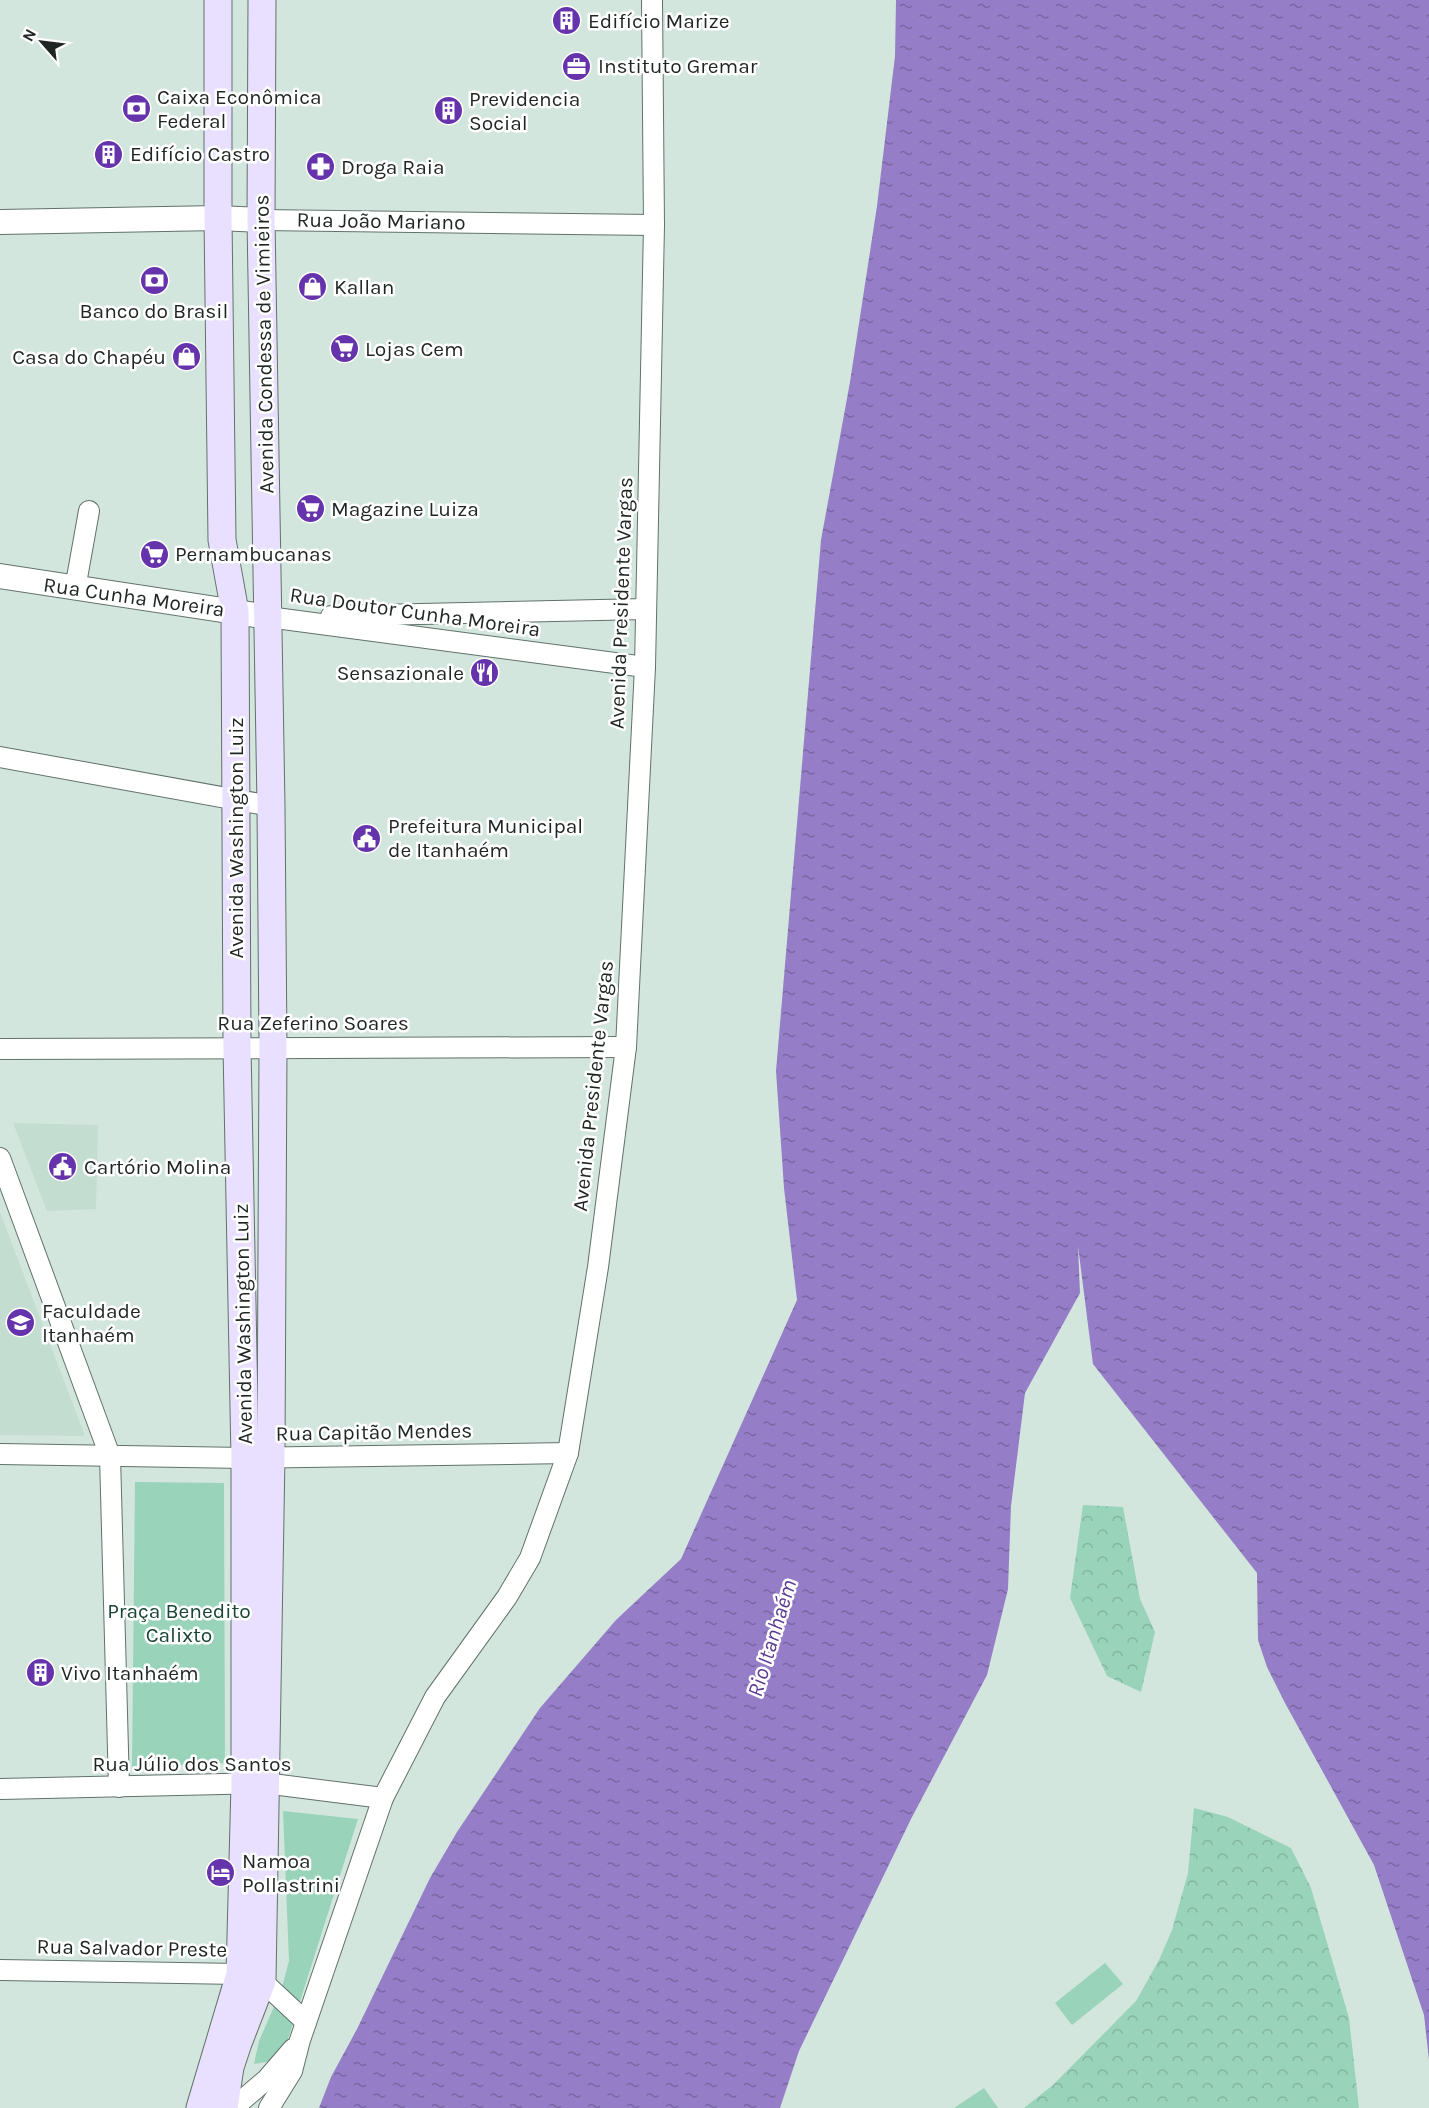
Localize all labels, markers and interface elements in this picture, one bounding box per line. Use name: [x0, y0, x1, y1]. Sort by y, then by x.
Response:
building icon: Edifício Marize: [551, 5, 583, 37]
place label: Edifício Marize: [588, 9, 729, 33]
north arrow: [12, 12, 72, 72]
text: N: [18, 26, 40, 45]
office icon: Instituto Gremar: [561, 50, 593, 82]
place label: Instituto Gremar: [598, 54, 758, 78]
place label: Caixa Econômica Federal: [157, 85, 322, 133]
place label: Previdencia Social: [469, 87, 580, 135]
bank icon: Caixa Econômica Federal: [120, 93, 152, 125]
building icon: Previdencia Social: [432, 95, 464, 127]
building icon: Edifício Castro: [93, 138, 125, 170]
place label: Edifício Castro: [130, 142, 270, 166]
pharmacy icon: Droga Raia: [304, 151, 336, 183]
place label: Droga Raia: [341, 155, 445, 179]
street label: Avenida Condessa de Vimieiros: [249, 194, 279, 494]
street label: Rua João Mariano: [296, 208, 466, 234]
bank icon: Banco do Brasil: [138, 264, 170, 296]
shop icon: Kallan: [297, 271, 329, 303]
place label: Kallan: [334, 275, 394, 299]
place label: Banco do Brasil: [80, 299, 228, 323]
supermarket icon: Lojas Cem: [328, 333, 360, 365]
place label: Lojas Cem: [365, 337, 464, 361]
shop icon: Casa do Chapéu: [171, 341, 203, 373]
place label: Casa do Chapéu: [12, 345, 166, 369]
street label: Avenida Presidente Vargas: [605, 477, 637, 729]
supermarket icon: Magazine Luiza: [294, 493, 326, 525]
place label: Magazine Luiza: [331, 497, 479, 521]
supermarket icon: Pernambucanas: [138, 538, 170, 570]
place label: Pernambucanas: [175, 542, 332, 566]
street label: Rua Cunha Moreira: [42, 572, 226, 622]
street label: Rua Doutor Cunha Moreira: [288, 583, 542, 641]
restaurant icon: Sensazionale: [469, 657, 501, 689]
place label: Sensazionale: [337, 661, 464, 685]
street label: Avenida Washington Luiz: [224, 718, 248, 958]
place label: Prefeitura Municipal de Itanhaém: [388, 814, 583, 862]
public building icon: Prefeitura Municipal de Itanhaém: [351, 822, 383, 854]
street label: Avenida Presidente Vargas: [568, 959, 618, 1213]
street label: Rua Zeferino Soares: [217, 1011, 409, 1035]
public building icon: Cartório Molina: [47, 1151, 79, 1183]
place label: Cartório Molina: [84, 1155, 231, 1179]
street label: Avenida Washington Luiz: [229, 1203, 257, 1445]
place label: Faculdade Itanhaém: [42, 1299, 141, 1347]
school or university icon: Faculdade Itanhaém: [5, 1307, 37, 1339]
street label: Rua Capitão Mendes: [276, 1418, 472, 1446]
water label: Rio Itanhaém: [742, 1576, 802, 1700]
park label: Praça Benedito Calixto: [107, 1599, 251, 1647]
building icon: Vivo Itanhaém: [24, 1657, 56, 1689]
place label: Vivo Itanhaém: [61, 1661, 199, 1685]
street label: Rua Júlio dos Santos: [92, 1752, 292, 1776]
place label: Namoa Pollastrini: [242, 1849, 340, 1897]
hotel icon: Namoa Pollastrini: [205, 1857, 237, 1889]
street label: Rua Salvador Preste: [37, 1934, 227, 1962]

